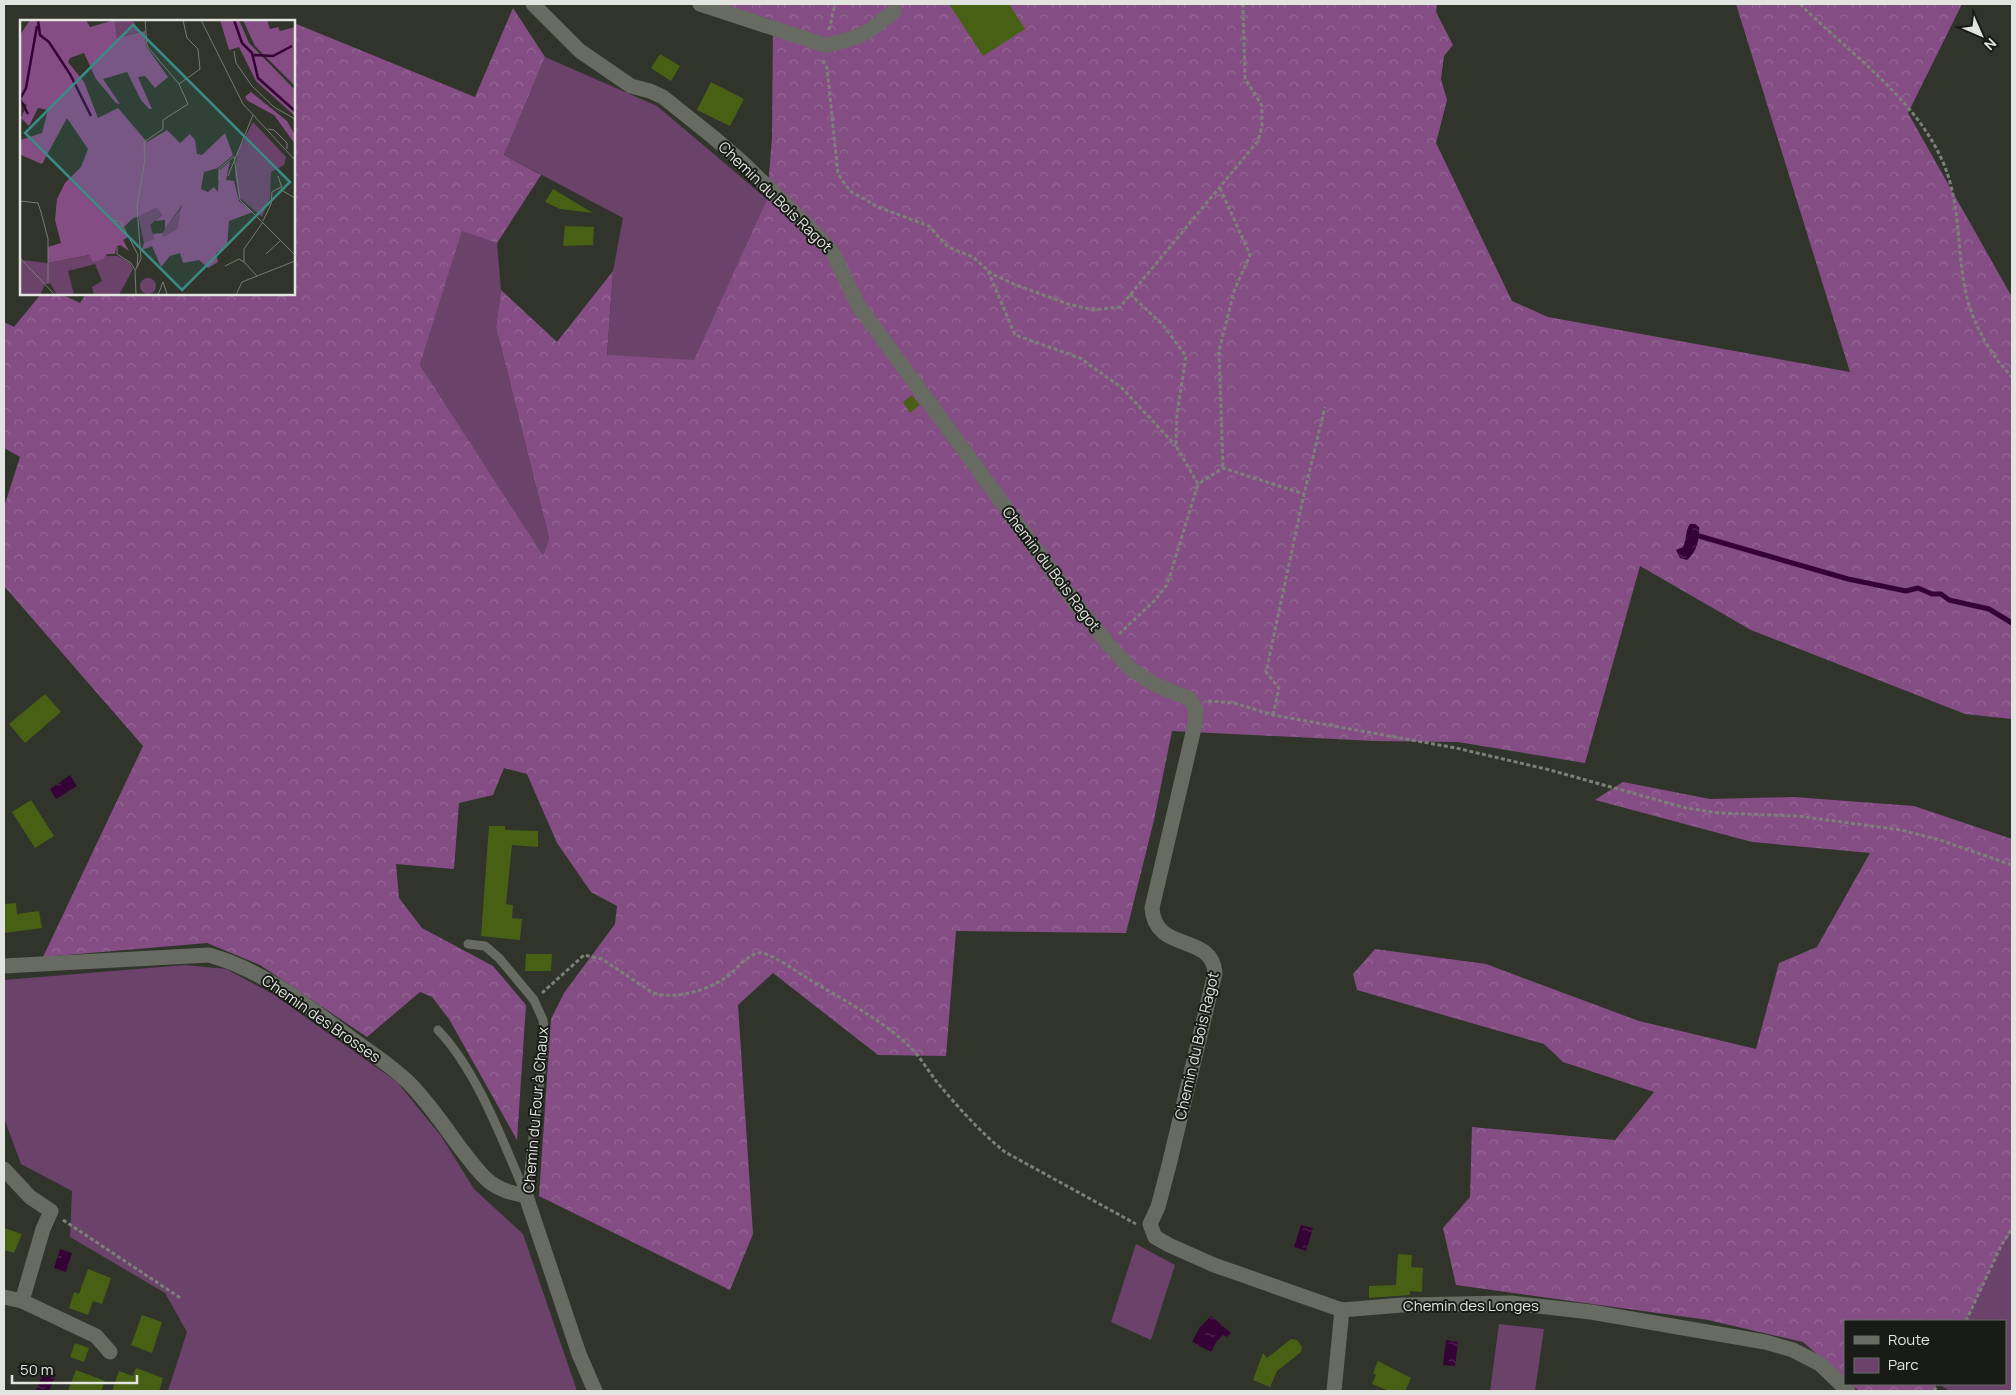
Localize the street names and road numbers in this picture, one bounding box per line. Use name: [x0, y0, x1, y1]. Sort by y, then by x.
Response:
street label: Chemin du Bois Ragot: [714, 137, 837, 257]
street label: Chemin du Bois Ragot: [998, 502, 1105, 635]
street label: Chemin des Brosses: [258, 970, 385, 1068]
street label: Chemin du Bois Ragot: [1169, 970, 1224, 1122]
street label: Chemin du Four à Chaux: [518, 1026, 553, 1194]
street label: Chemin des Longes: [1403, 1295, 1539, 1316]

